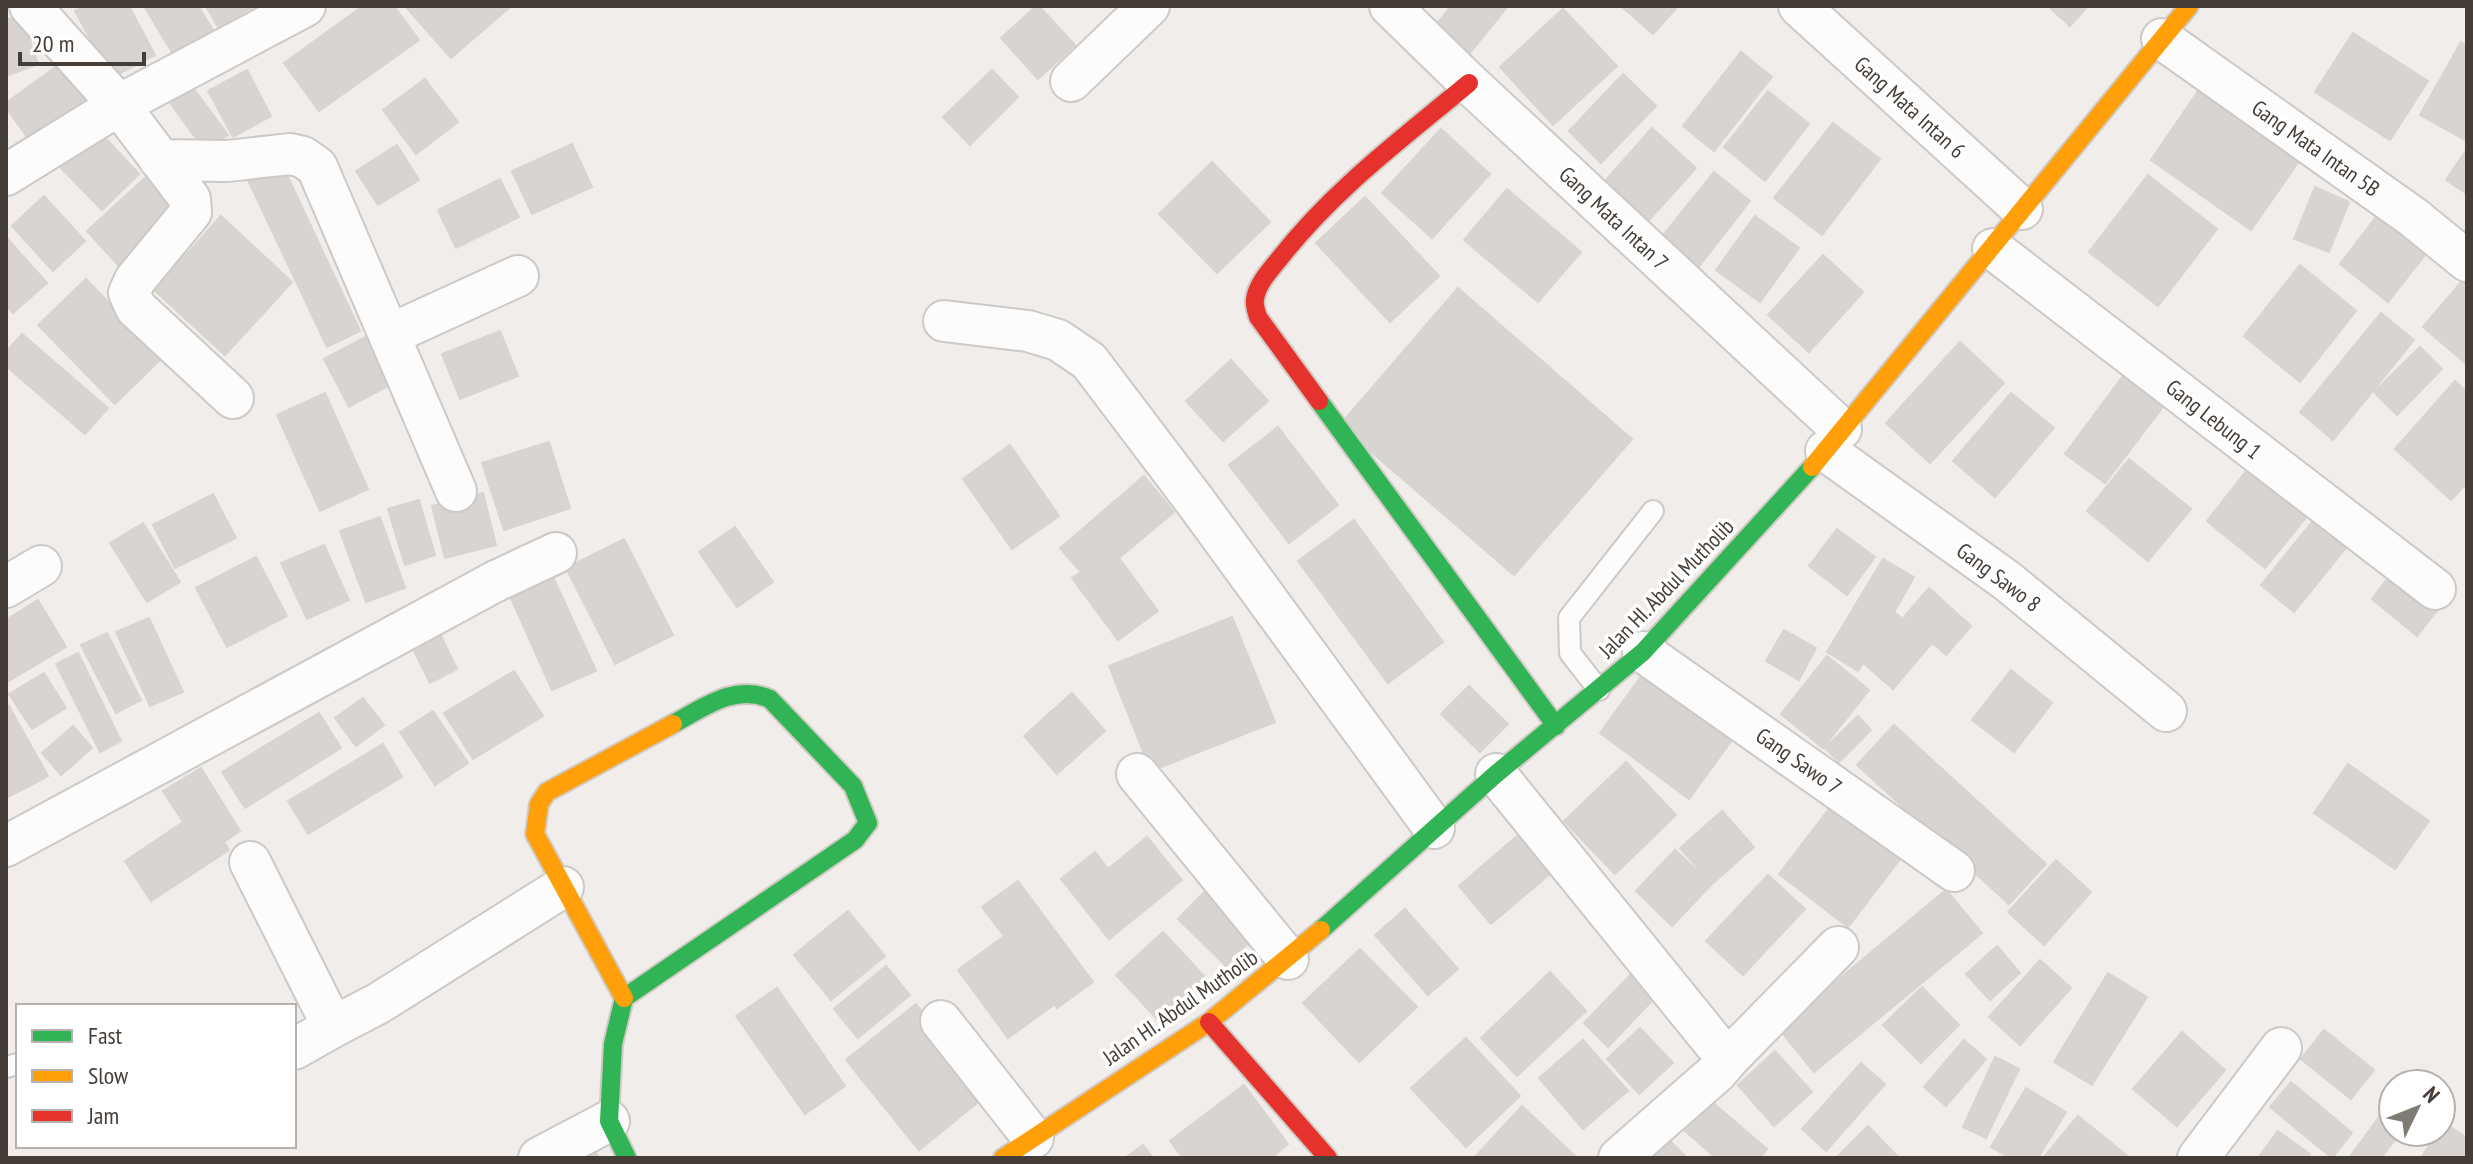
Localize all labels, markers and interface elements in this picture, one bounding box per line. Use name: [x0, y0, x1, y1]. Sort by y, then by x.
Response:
scale bar: [20, 16, 144, 66]
text: 20 m: [32, 28, 74, 59]
street label: Gang Mata Intan 6: [1849, 50, 1971, 164]
street label: Gang Mata Intan 5B: [2247, 94, 2385, 202]
street label: Gang Mata Intan 7: [1553, 160, 1675, 276]
street label: Gang Lebung 1: [2161, 373, 2267, 465]
street label: Jalan HI. Abdul Mutholib: [1592, 513, 1740, 664]
street label: Gang Sawo 8: [1951, 536, 2047, 618]
street label: Gang Sawo 7: [1751, 721, 1847, 801]
street label: Jalan HI. Abdul Mutholib: [1096, 943, 1263, 1071]
legend: [16, 1004, 296, 1148]
text: Fast: [88, 1020, 123, 1051]
text: Slow: [88, 1060, 129, 1091]
north arrow: [2377, 1068, 2457, 1148]
text: N: [2417, 1080, 2446, 1108]
text: Jam: [87, 1100, 119, 1131]

